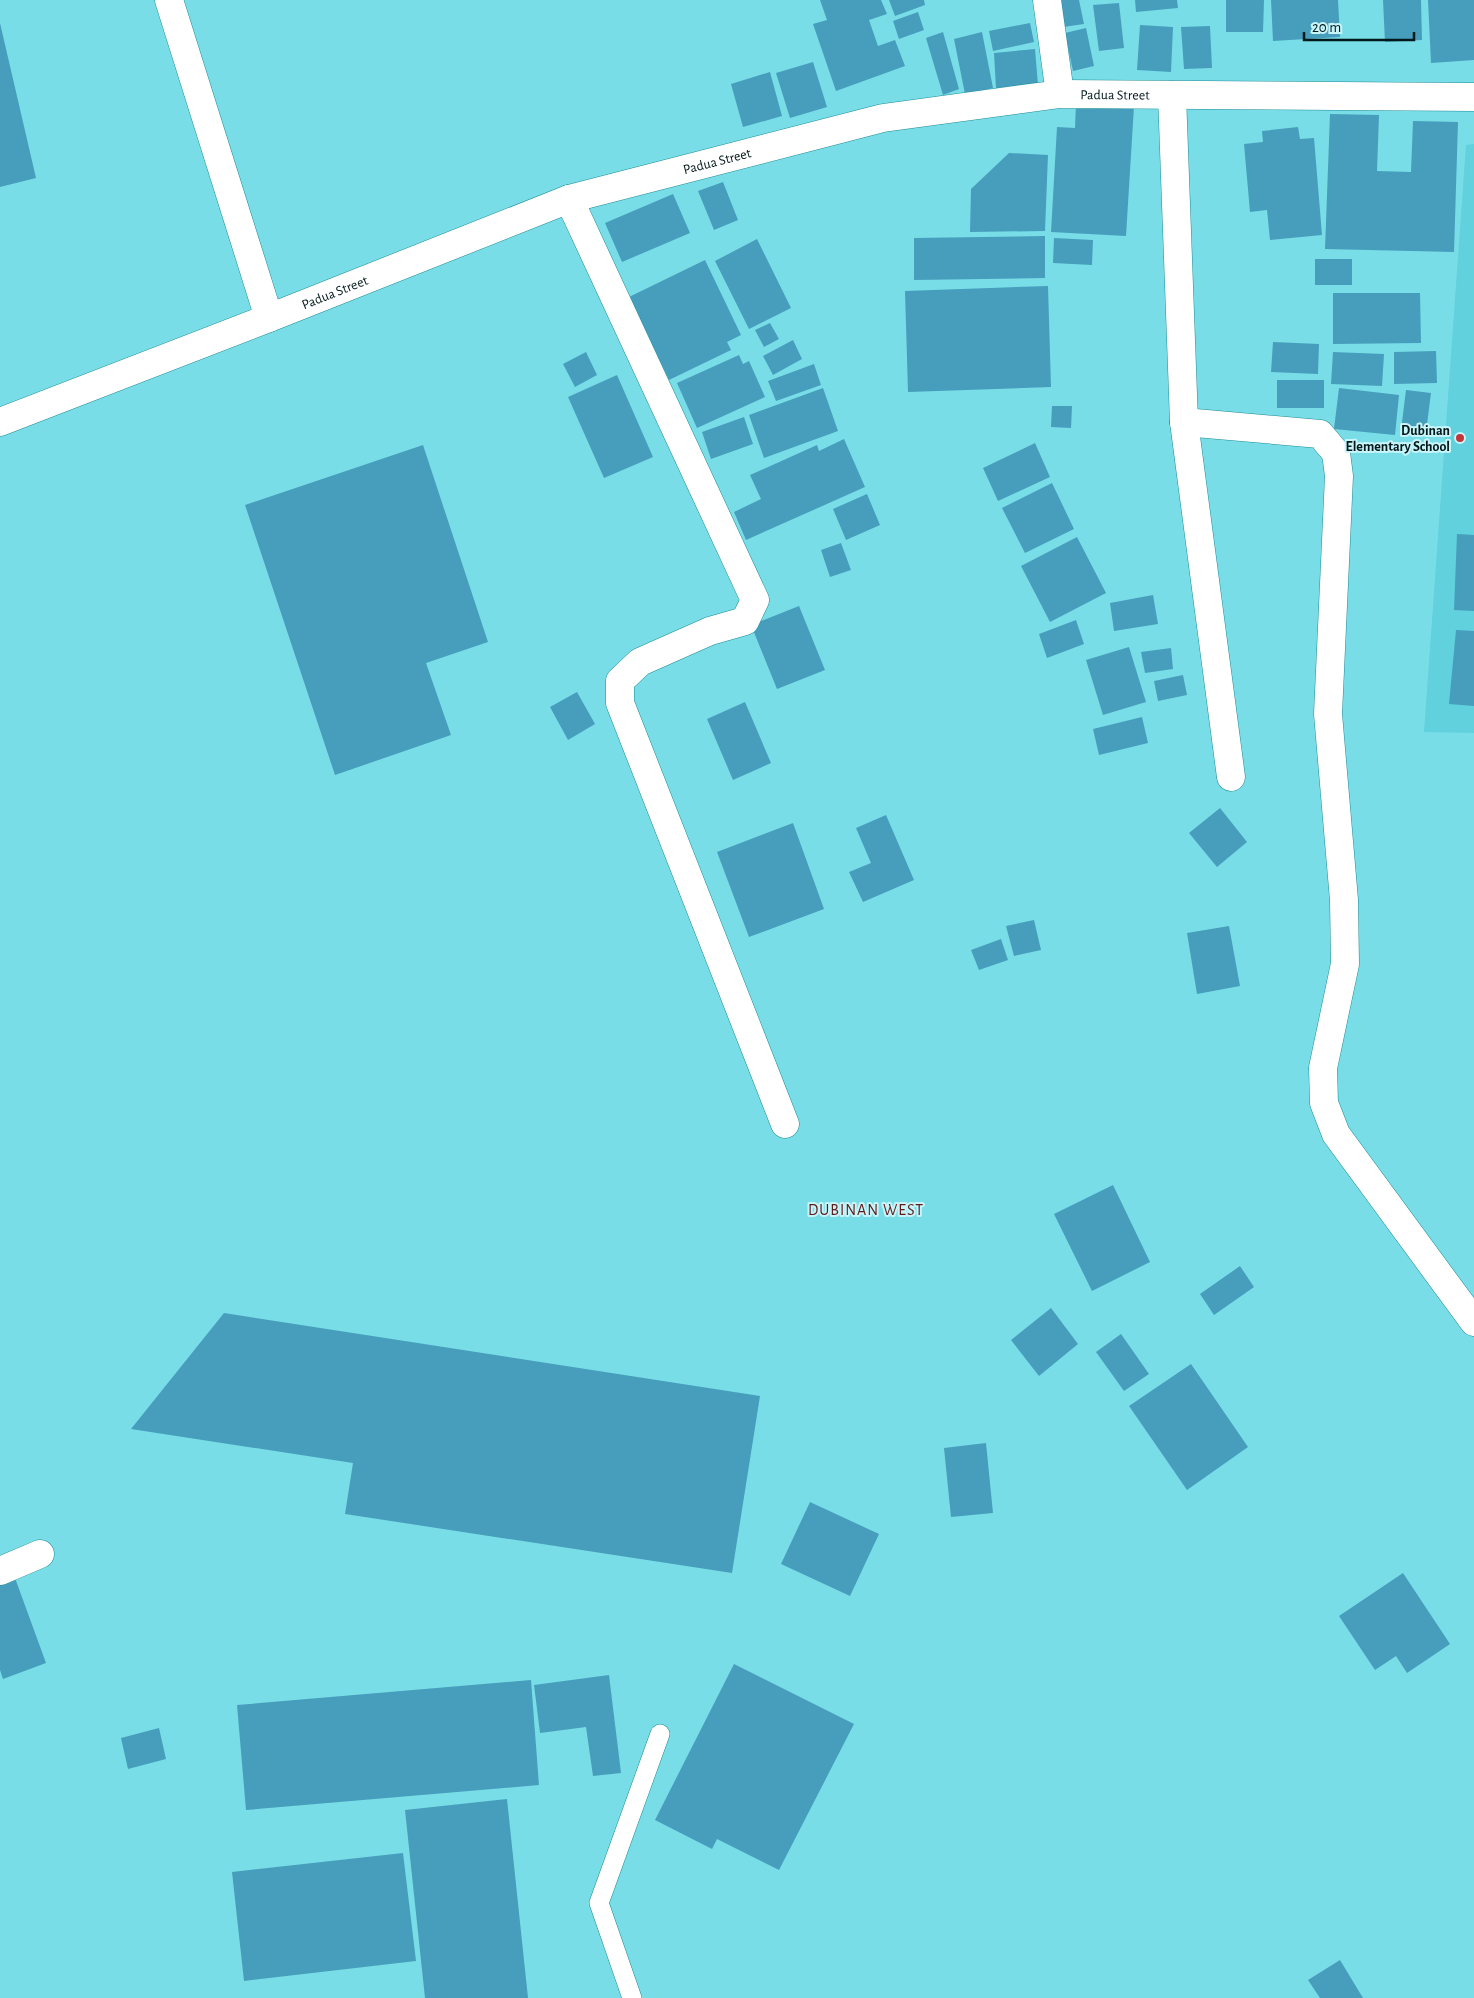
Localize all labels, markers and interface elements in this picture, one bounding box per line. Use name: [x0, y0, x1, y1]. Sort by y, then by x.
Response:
scale bar: [1304, 10, 1414, 42]
text: 20 m: [1312, 20, 1341, 35]
street label: Padua Street: [1080, 88, 1150, 103]
street label: Padua Street: [682, 146, 753, 177]
street label: Padua Street: [300, 273, 370, 312]
place label: Dubinan Elementary School: [1345, 424, 1450, 454]
marker: Dubinan Elementary School: [1454, 432, 1466, 444]
district label: DUBINAN WEST: [808, 1202, 924, 1218]

